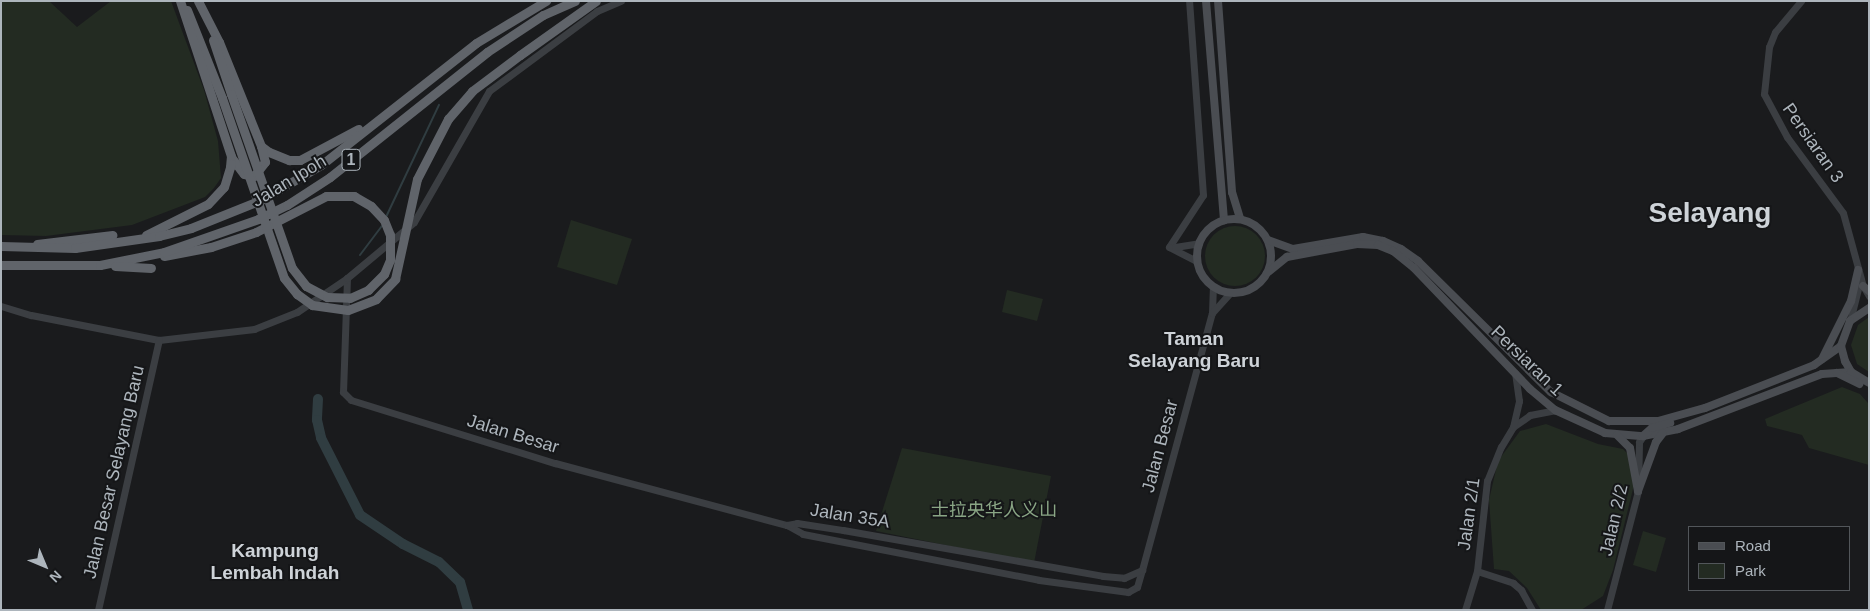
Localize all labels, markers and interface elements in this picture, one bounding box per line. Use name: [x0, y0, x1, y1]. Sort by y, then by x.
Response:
street label: Persiaran 3: [1778, 99, 1848, 187]
road number: 1: [341, 146, 361, 174]
street label: Jalan Ipoh: [248, 150, 330, 212]
district label: Selayang: [1649, 196, 1771, 230]
street label: Persiaran 1: [1486, 321, 1568, 401]
district label: Taman Selayang Baru: [1128, 328, 1260, 372]
street label: Jalan Besar Selayang Baru: [79, 363, 149, 581]
street label: Jalan Besar: [1137, 397, 1183, 495]
street label: Jalan Besar: [464, 410, 562, 458]
street label: Jalan 2/1: [1453, 476, 1485, 552]
street label: Jalan 2/2: [1595, 482, 1633, 558]
street label: Jalan 35A: [809, 499, 891, 533]
park label: 士拉央华人义山: [931, 499, 1057, 521]
legend: [1688, 526, 1850, 591]
text: Road: [1735, 537, 1771, 554]
district label: Kampung Lembah Indah: [211, 540, 339, 584]
north arrow: [20, 541, 70, 591]
text: Park: [1735, 562, 1766, 579]
text: N: [46, 567, 65, 586]

